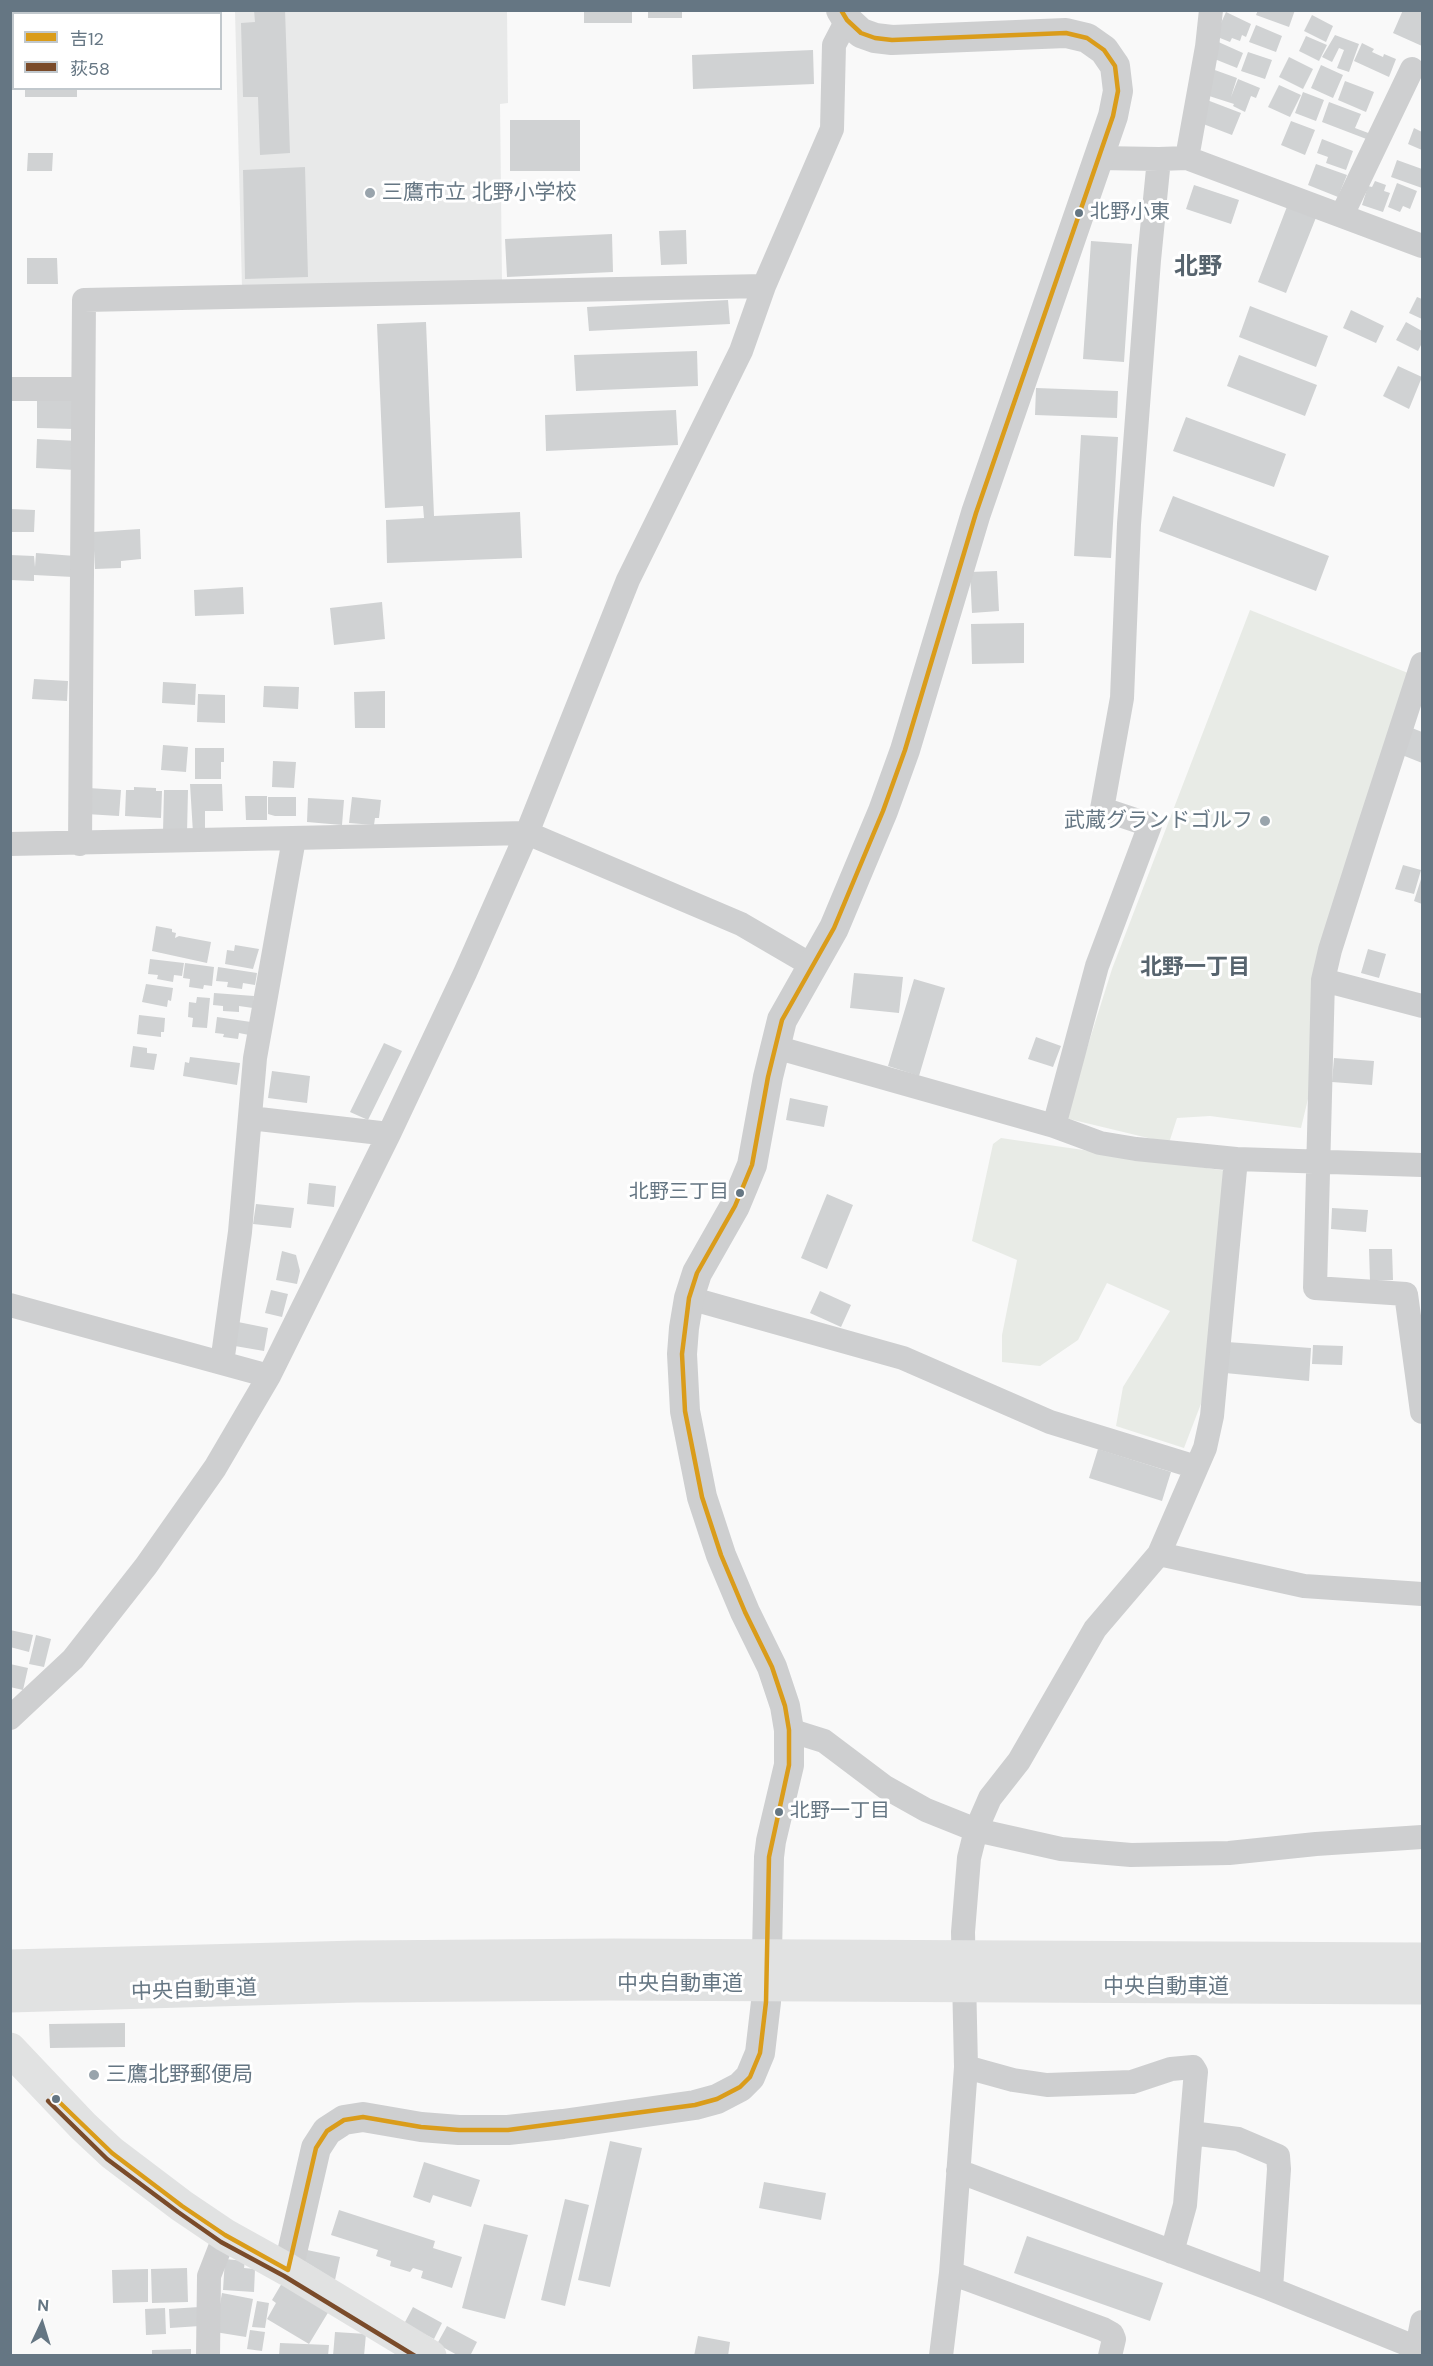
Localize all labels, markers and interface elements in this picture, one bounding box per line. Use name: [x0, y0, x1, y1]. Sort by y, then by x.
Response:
legend: [12, 12, 222, 90]
text: 吉12: [70, 27, 104, 51]
text: 荻58: [70, 57, 110, 81]
place label: 三鷹市立 北野小学校: [382, 180, 577, 206]
marker: 三鷹市立 北野小学校: [363, 186, 377, 200]
place label: 北野小東: [1090, 201, 1170, 225]
marker: 北野小東: [1073, 207, 1085, 219]
district label: 北野: [1174, 254, 1222, 282]
place label: 武蔵グランドゴルフ: [1064, 808, 1253, 834]
marker: 武蔵グランドゴルフ: [1258, 814, 1272, 828]
district label: 北野一丁目: [1140, 955, 1250, 981]
place label: 北野三丁目: [629, 1181, 729, 1205]
marker: 北野三丁目: [734, 1187, 746, 1199]
place label: 北野一丁目: [790, 1800, 890, 1824]
marker: 北野一丁目: [773, 1806, 785, 1818]
street label: 中央自動車道: [617, 1971, 743, 1997]
street label: 中央自動車道: [1103, 1974, 1229, 2000]
street label: 中央自動車道: [131, 1976, 257, 2006]
place label: 三鷹北野郵便局: [106, 2062, 253, 2088]
marker: 三鷹北野郵便局: [87, 2068, 101, 2082]
unlabelled marker: [50, 2093, 62, 2105]
north arrow: [12, 2294, 72, 2354]
text: N: [37, 2295, 50, 2316]

